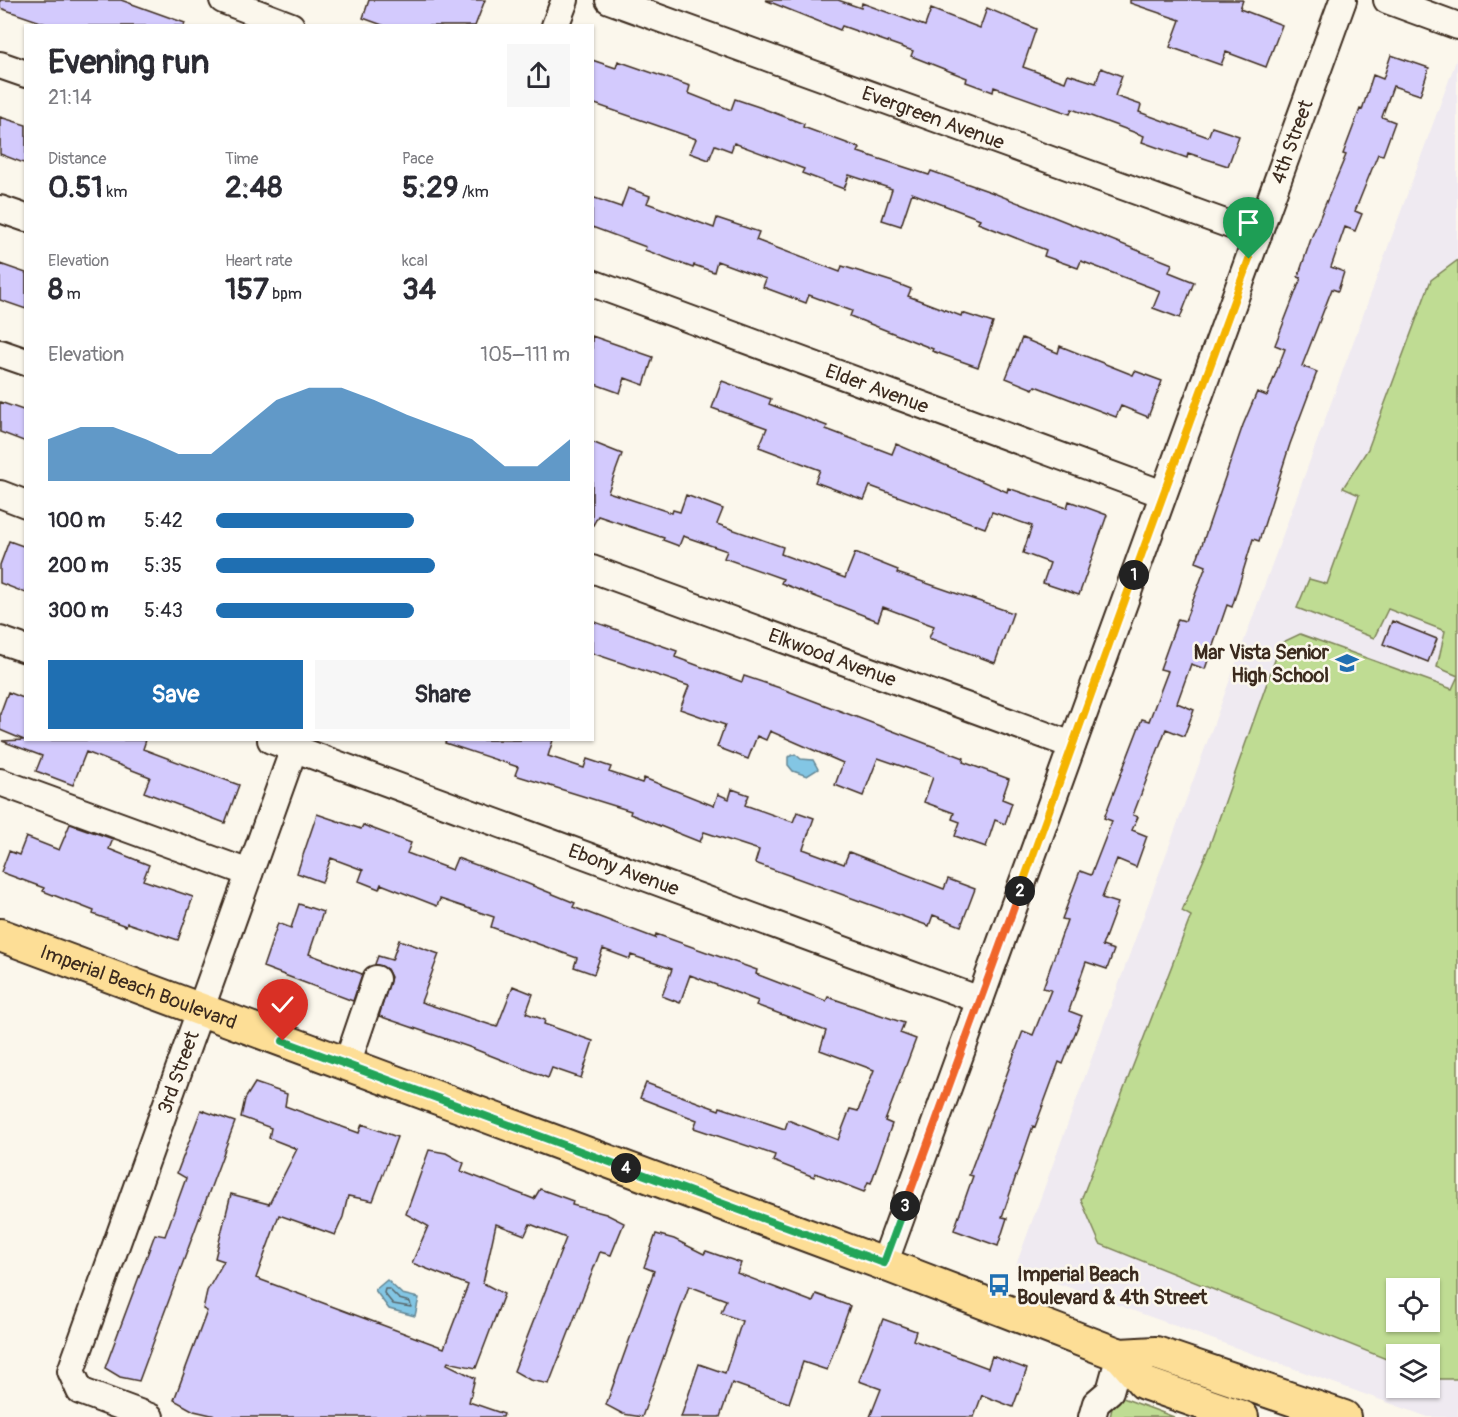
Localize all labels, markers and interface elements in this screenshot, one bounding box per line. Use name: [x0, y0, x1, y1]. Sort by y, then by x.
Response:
text: Evening run: [48, 42, 209, 83]
button: share: [507, 44, 570, 107]
street label: Evergreen Avenue: [859, 81, 1008, 155]
text: 21:14: [48, 85, 92, 110]
street label: 4th Street: [1265, 96, 1319, 187]
text: Distance: [48, 149, 107, 169]
text: Time: [225, 149, 258, 169]
text: Pace: [402, 149, 434, 169]
text: 0.51: [48, 169, 103, 206]
text: 2:48: [225, 169, 282, 206]
text: 5:29: [402, 169, 459, 206]
text: km: [103, 182, 127, 202]
text: /km: [459, 182, 489, 202]
pin: [1223, 197, 1274, 259]
icon: arrive: [1232, 206, 1265, 239]
text: Elevation: [48, 251, 109, 271]
text: Heart rate: [225, 251, 292, 271]
text: kcal: [402, 251, 428, 271]
text: 8: [48, 271, 63, 308]
text: 157: [225, 271, 269, 308]
text: 34: [402, 271, 436, 308]
text: m: [63, 284, 81, 304]
text: bpm: [269, 284, 302, 304]
text: Elevation: [48, 342, 124, 367]
text: 105–111 m: [480, 342, 570, 367]
street label: Elder Avenue: [822, 358, 932, 419]
text: 100 m: [48, 508, 105, 533]
text: 5:42: [144, 508, 183, 533]
text: 200 m: [48, 553, 109, 578]
text: 5:35: [144, 553, 182, 578]
pin: 1: [1119, 560, 1149, 590]
text: 1: [1131, 565, 1137, 585]
text: 300 m: [48, 598, 109, 623]
text: 5:43: [144, 598, 183, 623]
street label: Elkwood Avenue: [765, 623, 900, 692]
place label: Mar Vista Senior High School: [1194, 640, 1330, 688]
school or university icon: Mar Vista Senior High School: [1334, 650, 1360, 676]
button: Save: [48, 660, 303, 729]
button: Share: [315, 660, 570, 729]
street label: Ebony Avenue: [565, 838, 683, 902]
pin: 2: [1005, 876, 1035, 906]
text: 2: [1016, 881, 1024, 901]
street label: Imperial Beach Boulevard: [37, 939, 240, 1035]
pin: [257, 979, 308, 1041]
icon: check: [266, 988, 299, 1021]
street label: 3rd Street: [152, 1027, 205, 1117]
pin: 4: [611, 1153, 641, 1183]
text: 4: [621, 1158, 631, 1178]
pin: 3: [890, 1191, 920, 1221]
text: 3: [901, 1196, 909, 1216]
place label: Imperial Beach Boulevard & 4th Street: [1017, 1262, 1208, 1310]
bus stop icon: Imperial Beach Boulevard & 4th Street: [986, 1272, 1012, 1298]
map controls: [1386, 1278, 1440, 1398]
button: locate: [1386, 1278, 1440, 1332]
button: layers: [1386, 1344, 1440, 1398]

